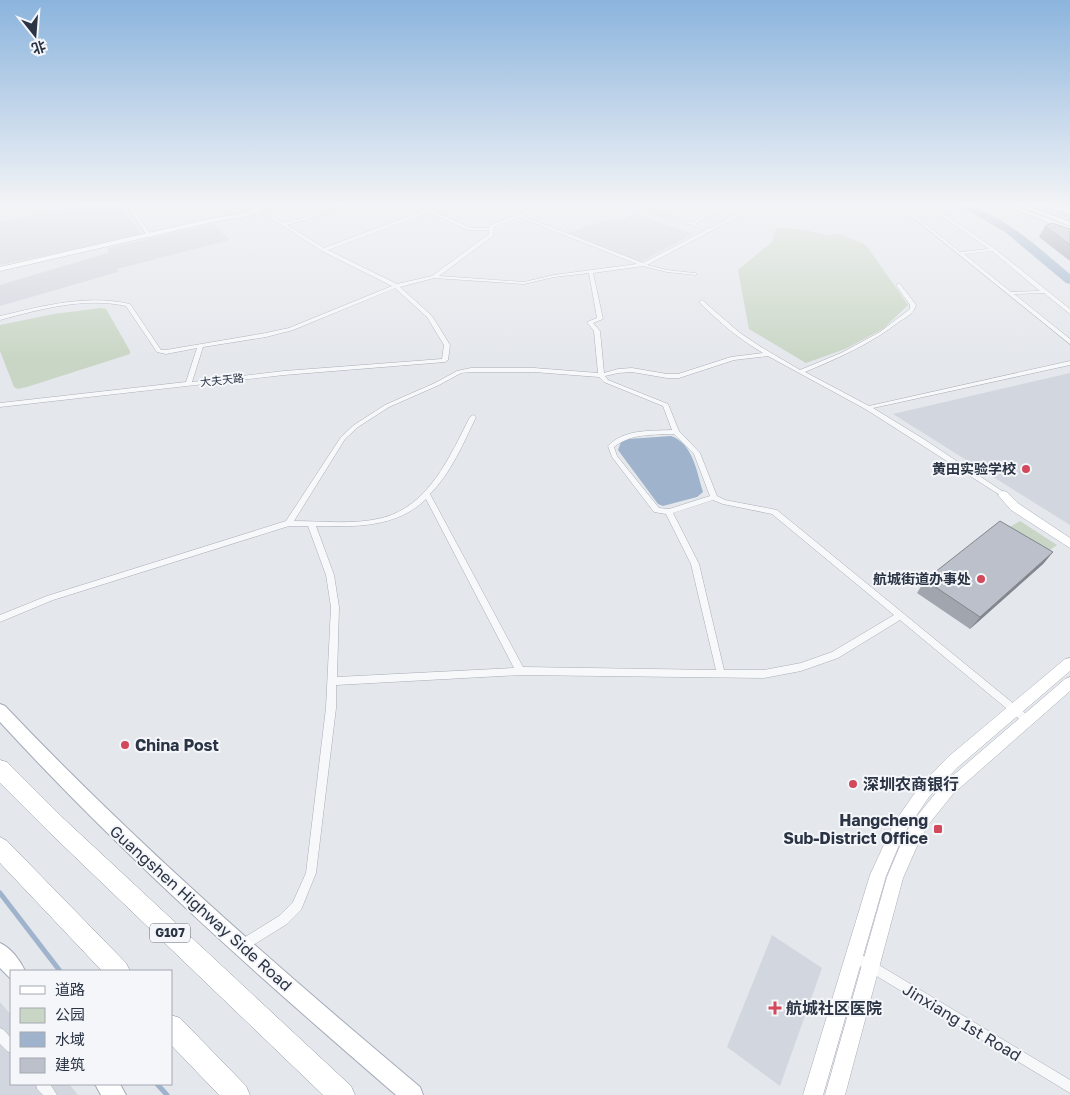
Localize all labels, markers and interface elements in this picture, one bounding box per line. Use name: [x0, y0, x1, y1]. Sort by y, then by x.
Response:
north arrow: [10, 10, 60, 60]
text: 北: [30, 38, 48, 58]
street label: 大夫天路: [199, 371, 245, 388]
place label: 黄田实验学校: [932, 460, 1016, 477]
marker: 黄田实验学校: [1020, 463, 1032, 475]
place label: 航城街道办事处: [873, 570, 971, 587]
marker: 航城街道办事处: [975, 573, 987, 585]
place label: China Post: [135, 735, 219, 755]
marker: China Post: [119, 739, 131, 751]
place label: 深圳农商银行: [863, 774, 959, 794]
marker: 深圳农商银行: [847, 778, 859, 790]
place label: Hangcheng Sub-District Office: [783, 810, 928, 848]
street label: Guangshen Highway Side Road: [106, 821, 296, 995]
marker: Hangcheng Sub-District Office: [932, 823, 944, 835]
road number: G107: [150, 924, 190, 942]
legend: [10, 970, 172, 1085]
street label: Jinxiang 1st Road: [899, 979, 1025, 1065]
text: 道路: [55, 980, 85, 998]
place label: 航城社区医院: [786, 998, 882, 1018]
marker: 航城社区医院: [768, 1001, 782, 1015]
text: 公园: [55, 1005, 85, 1023]
text: 水域: [55, 1030, 85, 1048]
text: 建筑: [55, 1055, 85, 1073]

